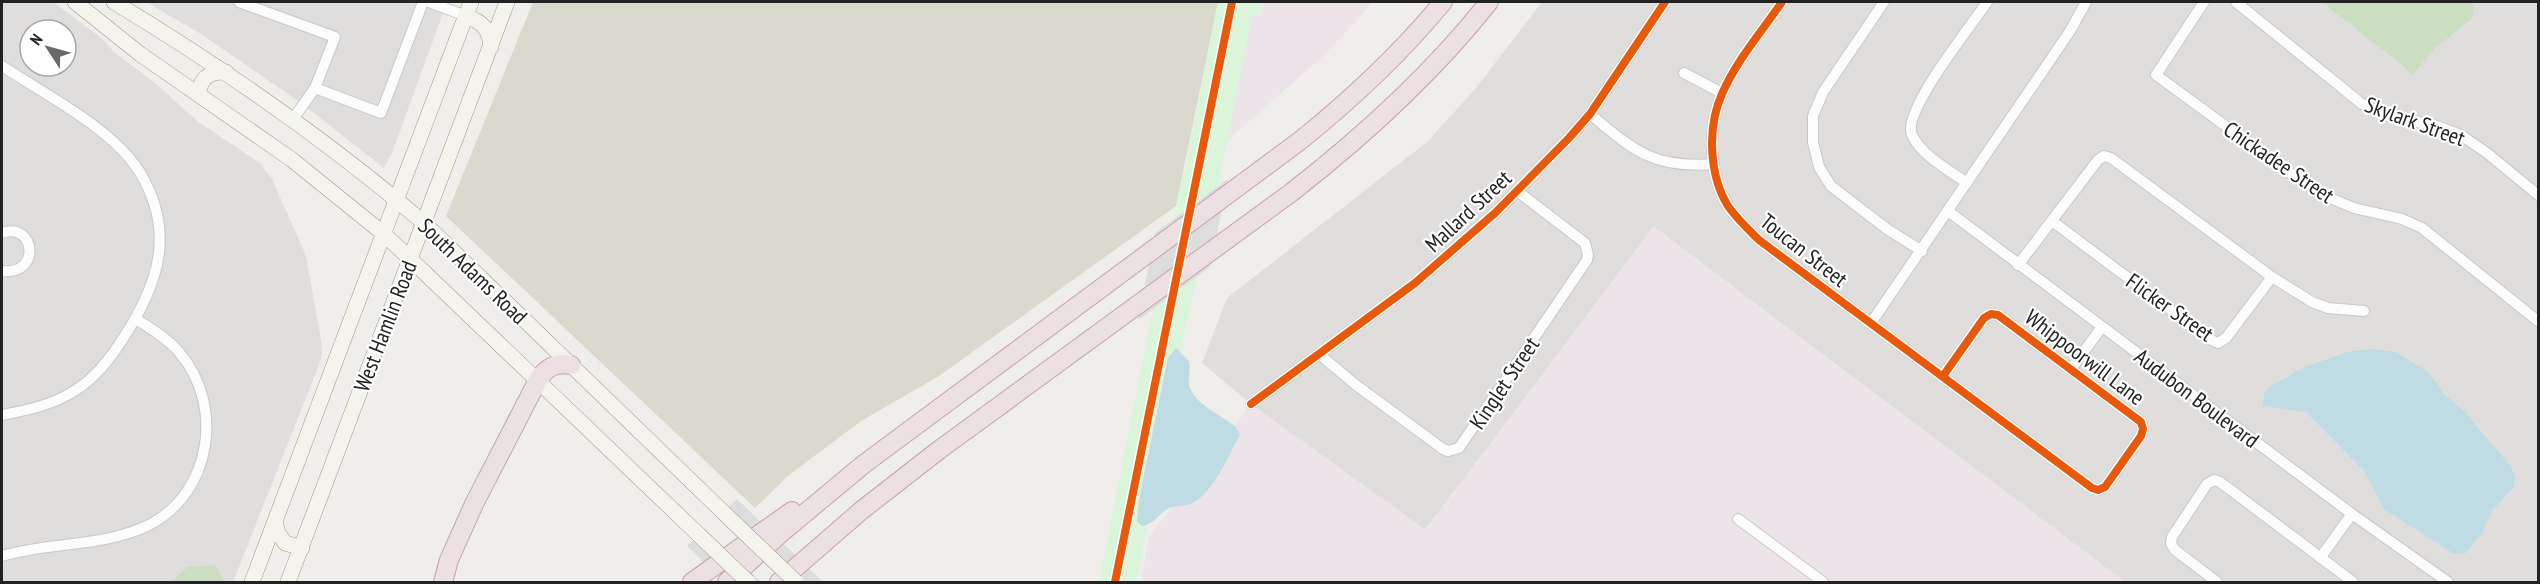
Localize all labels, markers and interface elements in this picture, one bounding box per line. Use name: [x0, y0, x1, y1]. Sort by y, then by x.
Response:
north arrow: [18, 18, 78, 78]
text: N: [25, 30, 46, 49]
street label: Skylark Street: [2361, 90, 2469, 152]
street label: Chickadee Street: [2218, 115, 2340, 209]
street label: Mallard Street: [1419, 164, 1517, 258]
street label: Toucan Street: [1755, 207, 1853, 293]
street label: South Adams Road: [413, 212, 533, 330]
street label: West Hamlin Road: [347, 257, 423, 395]
street label: Flicker Street: [2121, 267, 2219, 347]
street label: Whippoorwill Lane: [2020, 303, 2150, 411]
street label: Kinglet Street: [1463, 332, 1545, 434]
street label: Audubon Boulevard: [2129, 342, 2265, 454]

